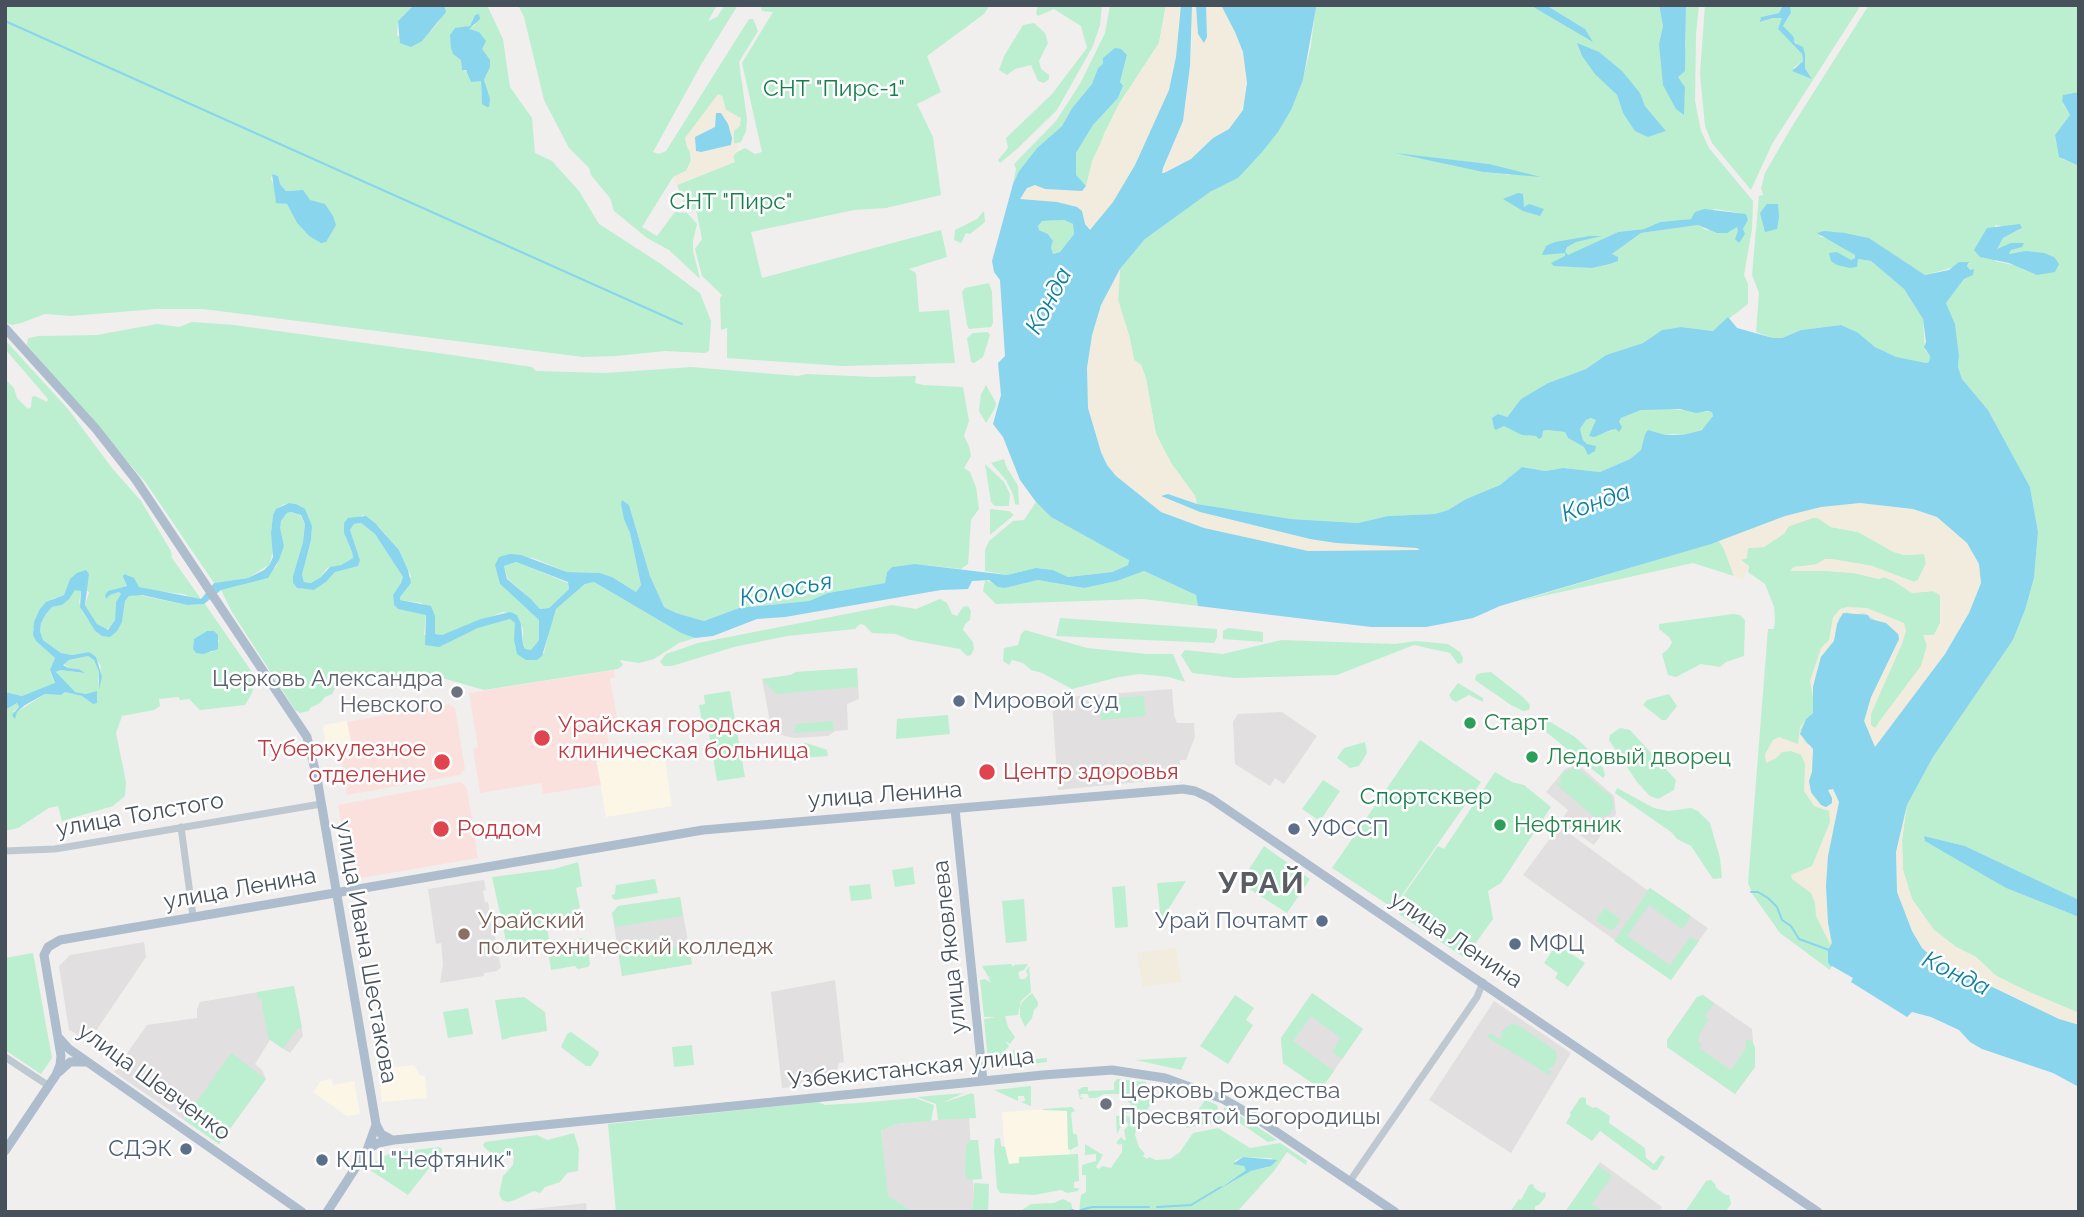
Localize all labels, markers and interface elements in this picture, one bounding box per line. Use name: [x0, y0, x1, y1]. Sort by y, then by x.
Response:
park label: СНТ "Пирс-1": [763, 75, 905, 103]
park label: СНТ "Пирс": [670, 188, 792, 216]
water label: Конда: [1020, 263, 1078, 339]
water label: Конда: [1558, 477, 1634, 529]
water label: Колосья: [737, 567, 835, 613]
place label: Церковь Александра Невского: [212, 665, 443, 719]
marker: Церковь Александра Невского: [449, 684, 465, 700]
place label: Мировой суд: [973, 687, 1118, 715]
marker: Мировой суд: [951, 693, 967, 709]
place label: Старт: [1484, 709, 1548, 737]
place label: Урайская городская клиническая больница: [558, 711, 809, 765]
marker: Старт: [1462, 715, 1478, 731]
marker: Урайская городская клиническая больница: [532, 728, 552, 748]
place label: Туберкулезное отделение: [258, 735, 426, 789]
place label: Ледовый дворец: [1546, 743, 1731, 771]
marker: Ледовый дворец: [1524, 749, 1540, 765]
marker: Туберкулезное отделение: [432, 752, 452, 772]
place label: Центр здоровья: [1003, 758, 1179, 786]
marker: Центр здоровья: [977, 762, 997, 782]
street label: улица Ленина: [807, 776, 963, 814]
park label: Спортсквер: [1360, 783, 1492, 811]
street label: улица Толстого: [54, 787, 226, 843]
place label: Нефтяник: [1514, 811, 1622, 839]
place label: Роддом: [457, 815, 541, 843]
place label: УФССП: [1308, 815, 1389, 843]
marker: Нефтяник: [1492, 817, 1508, 833]
street label: улица Ивана Шестакова: [329, 818, 403, 1086]
marker: Роддом: [431, 819, 451, 839]
marker: УФССП: [1286, 821, 1302, 837]
street label: улица Яковлева: [927, 859, 973, 1035]
street label: улица Ленина: [162, 862, 318, 916]
district label: УРАЙ: [1219, 866, 1305, 902]
street label: улица Ленина: [1384, 885, 1528, 995]
place label: Урайский политехнический колледж: [478, 907, 774, 961]
place label: Урай Почтамт: [1155, 907, 1308, 935]
marker: Урай Почтамт: [1314, 913, 1330, 929]
marker: Урайский политехнический колледж: [456, 926, 472, 942]
place label: МФЦ: [1529, 930, 1585, 958]
marker: МФЦ: [1507, 936, 1523, 952]
water label: Конда: [1918, 945, 1994, 1003]
street label: улица Шевченко: [72, 1017, 236, 1147]
street label: Узбекистанская улица: [787, 1042, 1035, 1096]
place label: Церковь Рождества Пресвятой Богородицы: [1120, 1077, 1381, 1131]
marker: Церковь Рождества Пресвятой Богородицы: [1098, 1096, 1114, 1112]
place label: СДЭК: [108, 1135, 172, 1163]
marker: СДЭК: [178, 1141, 194, 1157]
place label: КДЦ "Нефтяник": [336, 1146, 512, 1174]
marker: КДЦ "Нефтяник": [314, 1152, 330, 1168]

